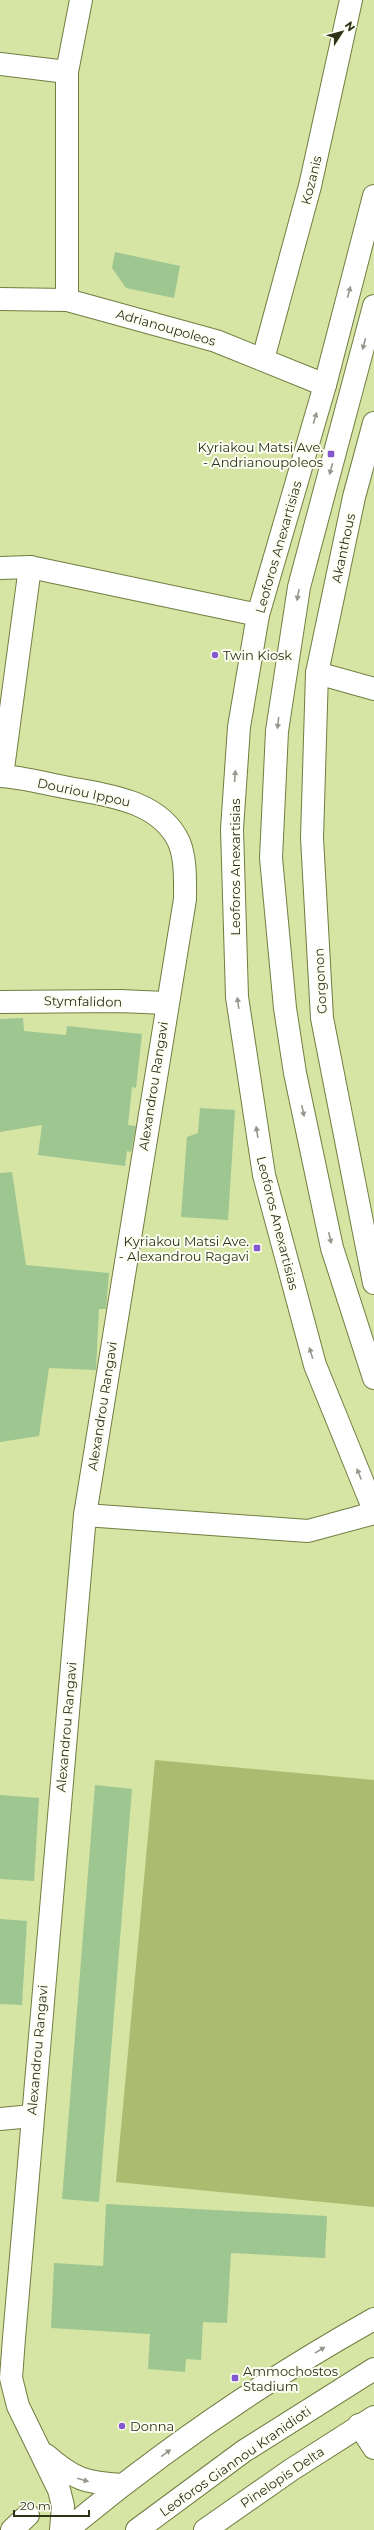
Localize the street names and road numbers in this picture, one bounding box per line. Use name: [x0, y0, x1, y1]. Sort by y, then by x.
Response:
street label: Kozanis: [297, 154, 325, 206]
street label: Adrianoupoleos: [114, 305, 218, 349]
street label: Leoforos Anexartisias: [251, 479, 305, 615]
street label: Akanthous: [328, 512, 358, 584]
street label: Douriou Ippou: [36, 774, 132, 810]
street label: Leoforos Anexartisias: [227, 798, 243, 936]
street label: Gorgonon: [310, 948, 330, 1014]
street label: Stymfalidon: [44, 992, 122, 1010]
street label: Alexandrou Rangavi: [135, 1020, 171, 1152]
street label: Leoforos Anexartisias: [254, 1154, 302, 1292]
street label: Alexandrou Rangavi: [84, 1340, 120, 1472]
street label: Alexandrou Rangavi: [52, 1661, 80, 1793]
street label: Alexandrou Rangavi: [23, 1984, 51, 2116]
street label: Leoforos Giannou Kranidioti: [156, 2403, 314, 2519]
street label: Pinelopis Delta: [237, 2443, 327, 2511]

